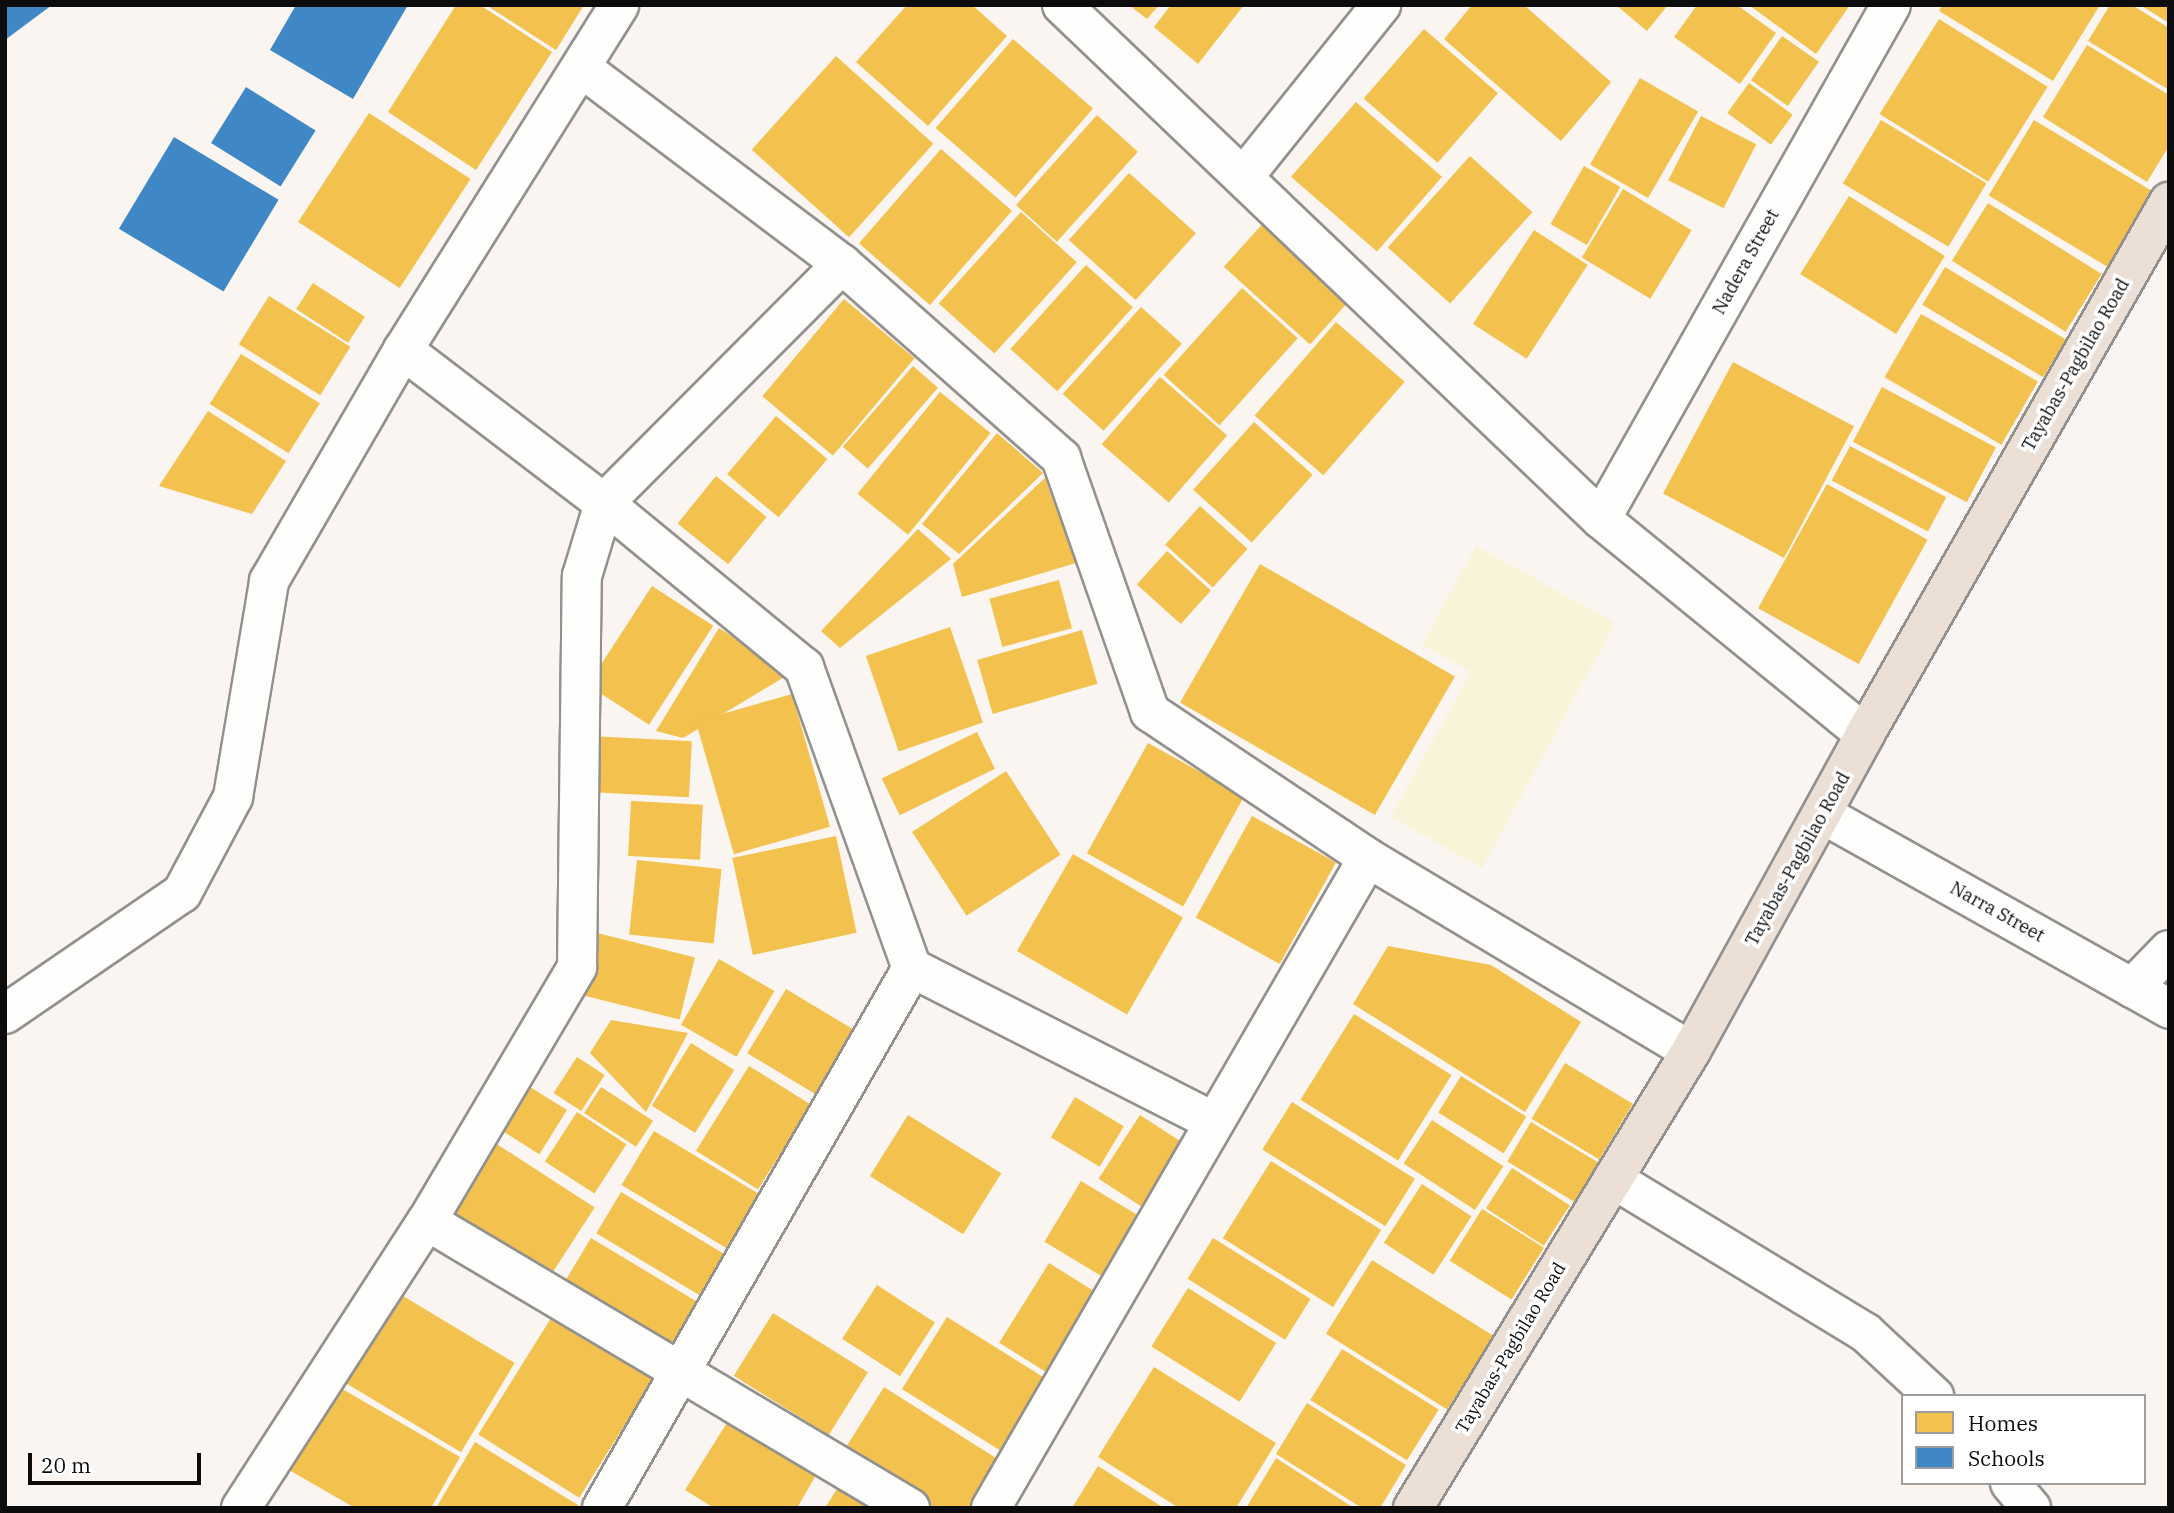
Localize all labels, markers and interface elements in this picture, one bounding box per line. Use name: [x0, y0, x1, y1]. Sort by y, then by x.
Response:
street label: Nadera Street: [1708, 206, 1784, 318]
street label: Tayabas-Pagbilao Road: [2018, 275, 2134, 455]
street label: Tayabas-Pagbilao Road: [1741, 768, 1855, 950]
street label: Narra Street: [1946, 877, 2048, 947]
street label: Tayabas-Pagbilao Road: [1451, 1259, 1571, 1437]
legend: [1901, 1394, 2146, 1485]
text: Homes: [1968, 1409, 2038, 1437]
scale bar: [32, 1440, 205, 1484]
text: Schools: [1968, 1444, 2045, 1472]
text: 20 m: [41, 1451, 91, 1479]

